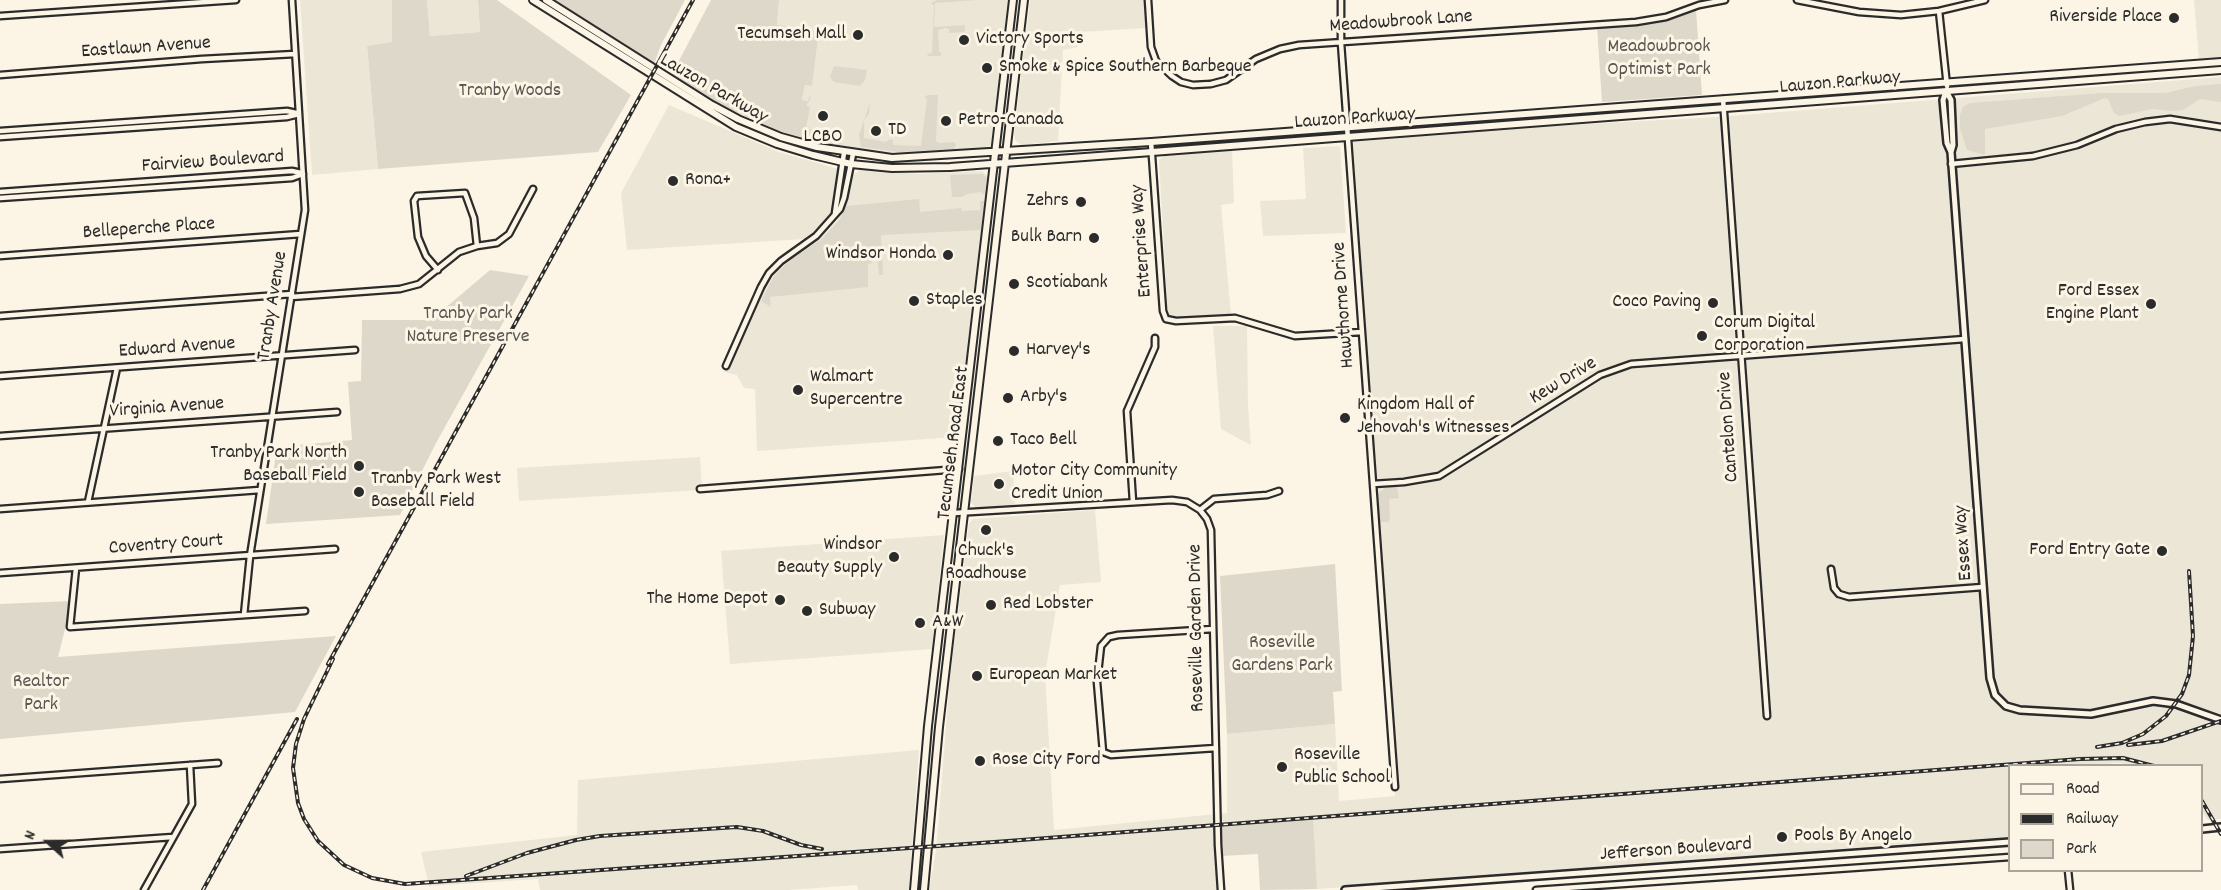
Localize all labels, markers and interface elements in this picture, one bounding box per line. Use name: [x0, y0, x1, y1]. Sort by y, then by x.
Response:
street label: Meadowbrook Lane: [1329, 6, 1473, 40]
place label: Riverside Place: [2049, 6, 2162, 30]
marker: Riverside Place: [2167, 11, 2181, 25]
place label: Tecumseh Mall: [737, 23, 846, 47]
marker: Tecumseh Mall: [851, 28, 865, 42]
place label: Victory Sports: [976, 28, 1084, 52]
street label: Eastlawn Avenue: [80, 33, 212, 65]
marker: Victory Sports: [957, 33, 971, 47]
park label: Meadowbrook Optimist Park: [1607, 36, 1711, 83]
street label: Lauzon Parkway: [655, 49, 771, 131]
place label: Smoke & Spice Southern Barbeque: [999, 56, 1252, 80]
marker: Smoke & Spice Southern Barbeque: [980, 61, 994, 75]
street label: Lauzon Parkway: [1779, 67, 1901, 101]
park label: Tranby Woods: [459, 80, 561, 104]
street label: Lauzon Parkway: [1294, 104, 1416, 136]
marker: LCBO: [816, 109, 830, 123]
place label: Petro-Canada: [958, 109, 1063, 133]
marker: Petro-Canada: [939, 114, 953, 128]
place label: TD: [888, 119, 906, 143]
marker: TD: [869, 124, 883, 138]
place label: LCBO: [803, 126, 843, 150]
street label: Fairview Boulevard: [141, 146, 285, 180]
place label: Rona+: [685, 169, 731, 193]
marker: Rona+: [666, 174, 680, 188]
street label: Enterprise Way: [1127, 184, 1159, 298]
place label: Zehrs: [1026, 190, 1069, 214]
marker: Zehrs: [1074, 195, 1088, 209]
street label: Belleperche Place: [82, 213, 216, 247]
place label: Bulk Barn: [1011, 226, 1082, 250]
marker: Bulk Barn: [1087, 231, 1101, 245]
street label: Hawthorne Drive: [1329, 241, 1361, 369]
place label: Windsor Honda: [826, 243, 936, 267]
marker: Windsor Honda: [941, 248, 955, 262]
street label: Tranby Avenue: [254, 250, 294, 362]
place label: Scotiabank: [1026, 272, 1108, 296]
marker: Scotiabank: [1007, 277, 1021, 291]
place label: Ford Essex Engine Plant: [2046, 280, 2139, 327]
place label: Staples: [926, 289, 983, 313]
place label: Coco Paving: [1612, 291, 1701, 315]
marker: Staples: [907, 294, 921, 308]
marker: Coco Paving: [1706, 296, 1720, 310]
marker: Ford Essex Engine Plant: [2144, 297, 2158, 311]
park label: Tranby Park Nature Preserve: [406, 303, 530, 350]
place label: Corum Digital Corporation: [1714, 312, 1815, 359]
marker: Corum Digital Corporation: [1695, 329, 1709, 343]
street label: Edward Avenue: [118, 333, 236, 365]
place label: Harvey's: [1026, 339, 1091, 363]
marker: Harvey's: [1007, 344, 1021, 358]
street label: Kew Drive: [1526, 353, 1602, 411]
street label: Tecumseh Road East: [934, 365, 976, 521]
place label: Walmart Supercentre: [810, 366, 903, 413]
street label: Cantelon Drive: [1714, 371, 1746, 483]
marker: Walmart Supercentre: [791, 383, 805, 397]
place label: Arby's: [1020, 386, 1067, 410]
marker: Arby's: [1001, 391, 1015, 405]
street label: Virginia Avenue: [109, 393, 225, 425]
place label: Kingdom Hall of Jehovah's Witnesses: [1357, 394, 1510, 441]
marker: Kingdom Hall of Jehovah's Witnesses: [1338, 411, 1352, 425]
place label: Taco Bell: [1010, 429, 1077, 453]
marker: Taco Bell: [991, 434, 1005, 448]
place label: Tranby Park North Baseball Field: [210, 442, 347, 489]
marker: Tranby Park North Baseball Field: [352, 459, 366, 473]
place label: Motor City Community Credit Union: [1011, 460, 1177, 507]
place label: Tranby Park West Baseball Field: [371, 468, 501, 515]
marker: Motor City Community Credit Union: [992, 477, 1006, 491]
marker: Tranby Park West Baseball Field: [352, 485, 366, 499]
street label: Essex Way: [1950, 504, 1980, 582]
marker: Chuck's Roadhouse: [979, 523, 993, 537]
street label: Coventry Court: [108, 530, 224, 562]
place label: Windsor Beauty Supply: [777, 534, 882, 581]
place label: Ford Entry Gate: [2029, 539, 2150, 563]
place label: Chuck's Roadhouse: [945, 540, 1027, 587]
street label: Roseville Garden Drive: [1185, 544, 1211, 712]
marker: Ford Entry Gate: [2155, 544, 2169, 558]
marker: Windsor Beauty Supply: [887, 550, 901, 564]
place label: The Home Depot: [647, 588, 768, 612]
marker: The Home Depot: [773, 593, 787, 607]
place label: Red Lobster: [1003, 593, 1093, 617]
marker: Red Lobster: [984, 598, 998, 612]
place label: Subway: [819, 599, 875, 623]
marker: Subway: [800, 604, 814, 618]
place label: A&W: [932, 611, 963, 635]
marker: A&W: [913, 616, 927, 630]
park label: Roseville Gardens Park: [1231, 632, 1333, 679]
place label: European Market: [989, 664, 1117, 688]
marker: European Market: [970, 669, 984, 683]
park label: Realtor Park: [13, 671, 69, 718]
place label: Roseville Public School: [1294, 744, 1390, 791]
place label: Rose City Ford: [992, 749, 1101, 773]
marker: Rose City Ford: [973, 754, 987, 768]
marker: Roseville Public School: [1275, 760, 1289, 774]
legend: [2008, 764, 2203, 872]
text: Road: [2066, 777, 2100, 802]
text: Railway: [2066, 807, 2118, 832]
north arrow: [18, 812, 78, 872]
place label: Pools By Angelo: [1794, 825, 1912, 849]
text: N: [19, 828, 43, 843]
marker: Pools By Angelo: [1775, 830, 1789, 844]
street label: Jefferson Boulevard: [1599, 834, 1753, 868]
text: Park: [2066, 837, 2097, 862]

